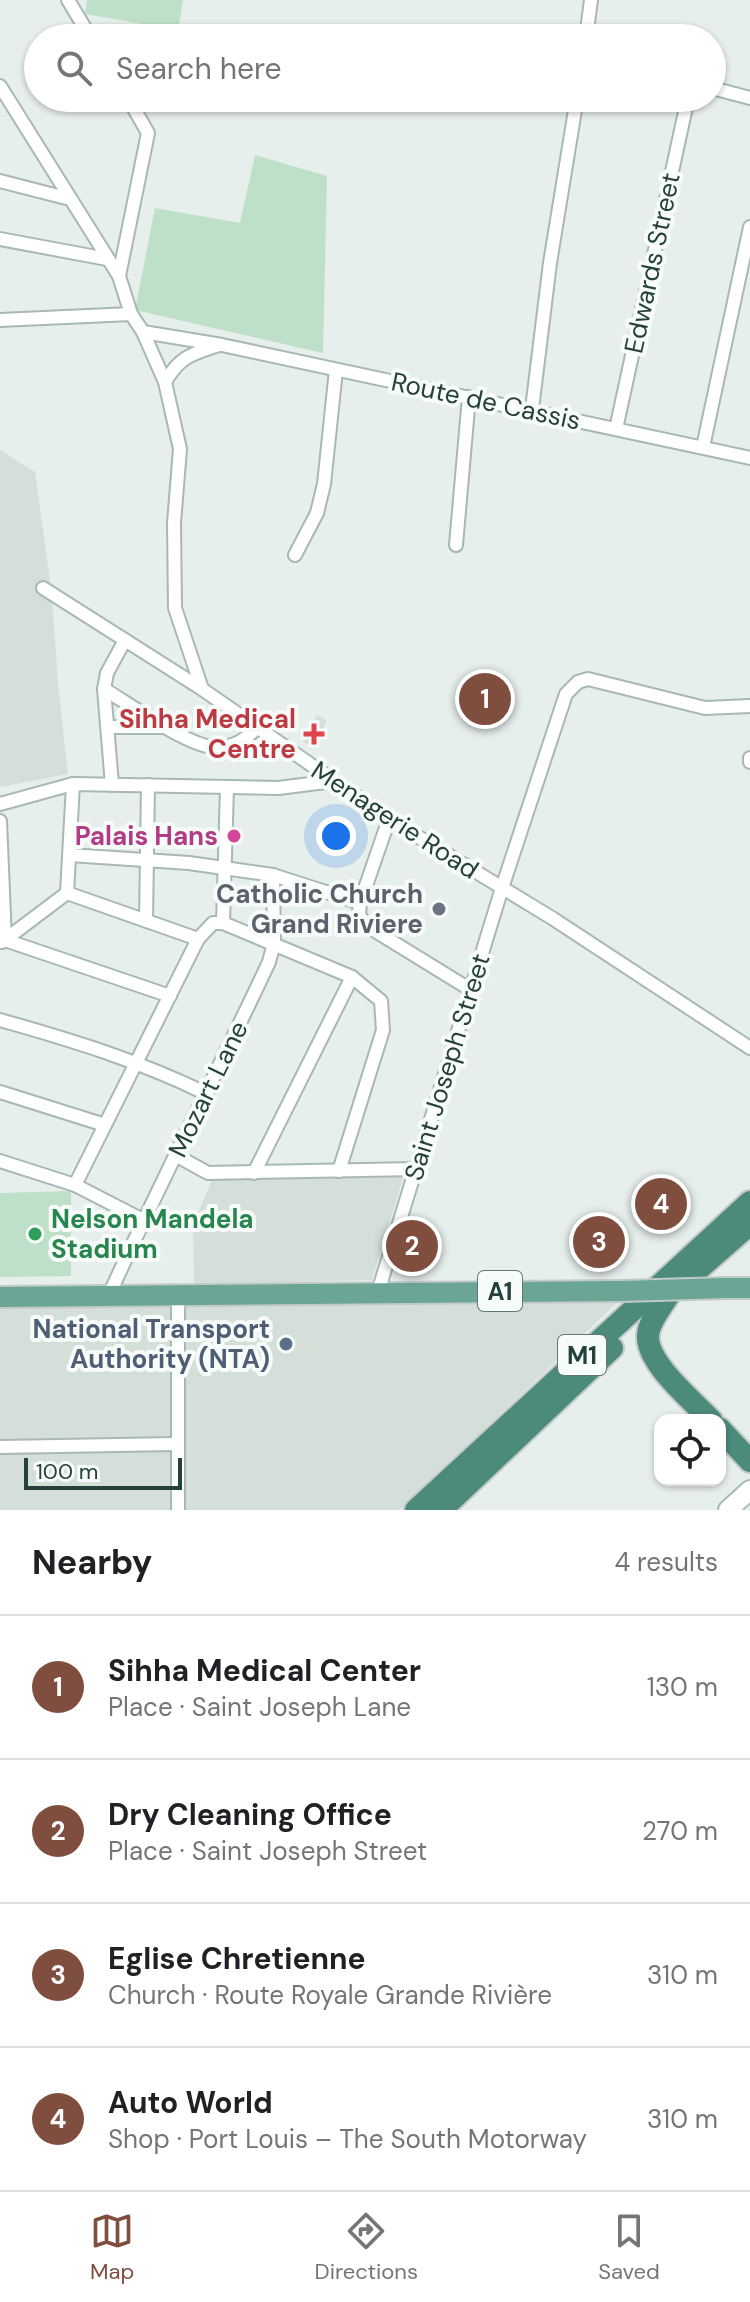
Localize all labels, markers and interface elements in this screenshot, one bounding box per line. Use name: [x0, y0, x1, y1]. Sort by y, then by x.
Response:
search box: [24, 24, 726, 112]
icon: search: [52, 46, 96, 90]
text: Search here: [116, 49, 282, 88]
street label: Edwards Street: [616, 170, 688, 356]
street label: Route de Cassis: [388, 364, 584, 438]
pin: 1: [459, 669, 511, 729]
place label: Sihha Medical Centre: [119, 702, 296, 766]
marker: Sihha Medical Centre: [303, 723, 325, 745]
street label: Menagerie Road: [305, 753, 485, 887]
your location: [316, 816, 356, 856]
place label: Palais Hans: [75, 819, 218, 853]
marker: Palais Hans: [225, 827, 243, 845]
place label: Catholic Church Grand Riviere: [216, 877, 423, 941]
marker: Catholic Church Grand Riviere: [430, 900, 448, 918]
street label: Saint Joseph Street: [396, 949, 498, 1185]
street label: Mozart Lane: [160, 1015, 256, 1163]
pin: 4: [635, 1174, 687, 1234]
place label: Nelson Mandela Stadium: [51, 1202, 254, 1266]
pin: 3: [573, 1212, 625, 1272]
pin: 2: [386, 1216, 438, 1276]
marker: Nelson Mandela Stadium: [26, 1225, 44, 1243]
road number: A1: [478, 1271, 522, 1311]
place label: National Transport Authority (NTA): [33, 1312, 270, 1376]
marker: National Transport Authority (NTA): [277, 1335, 295, 1353]
road number: M1: [558, 1335, 606, 1375]
map controls: [654, 1414, 726, 1486]
button: locate: [654, 1414, 726, 1486]
scale bar: [24, 1454, 182, 1490]
text: 100 m: [36, 1457, 98, 1486]
text: Nearby: [32, 1540, 152, 1585]
text: 4 results: [614, 1545, 718, 1579]
text: Sihha Medical Center: [108, 1651, 421, 1690]
text: 1: [53, 1670, 63, 1704]
text: 130 m: [647, 1670, 718, 1704]
text: Place · Saint Joseph Lane: [108, 1690, 411, 1724]
text: Dry Cleaning Office: [108, 1795, 392, 1834]
text: 2: [50, 1814, 66, 1848]
text: 270 m: [642, 1814, 718, 1848]
text: Place · Saint Joseph Street: [108, 1834, 427, 1868]
text: Eglise Chretienne: [108, 1939, 366, 1978]
text: 3: [50, 1958, 66, 1992]
text: 310 m: [647, 1958, 718, 1992]
text: Church · Route Royale Grande Rivière: [108, 1978, 552, 2012]
text: Auto World: [108, 2083, 273, 2122]
text: 4: [50, 2102, 66, 2136]
text: 310 m: [647, 2102, 718, 2136]
text: Shop · Port Louis – The South Motorway: [108, 2122, 587, 2156]
tab: Map: [90, 2209, 134, 2286]
tab: Directions: [315, 2209, 418, 2286]
tab: Saved: [598, 2209, 660, 2286]

